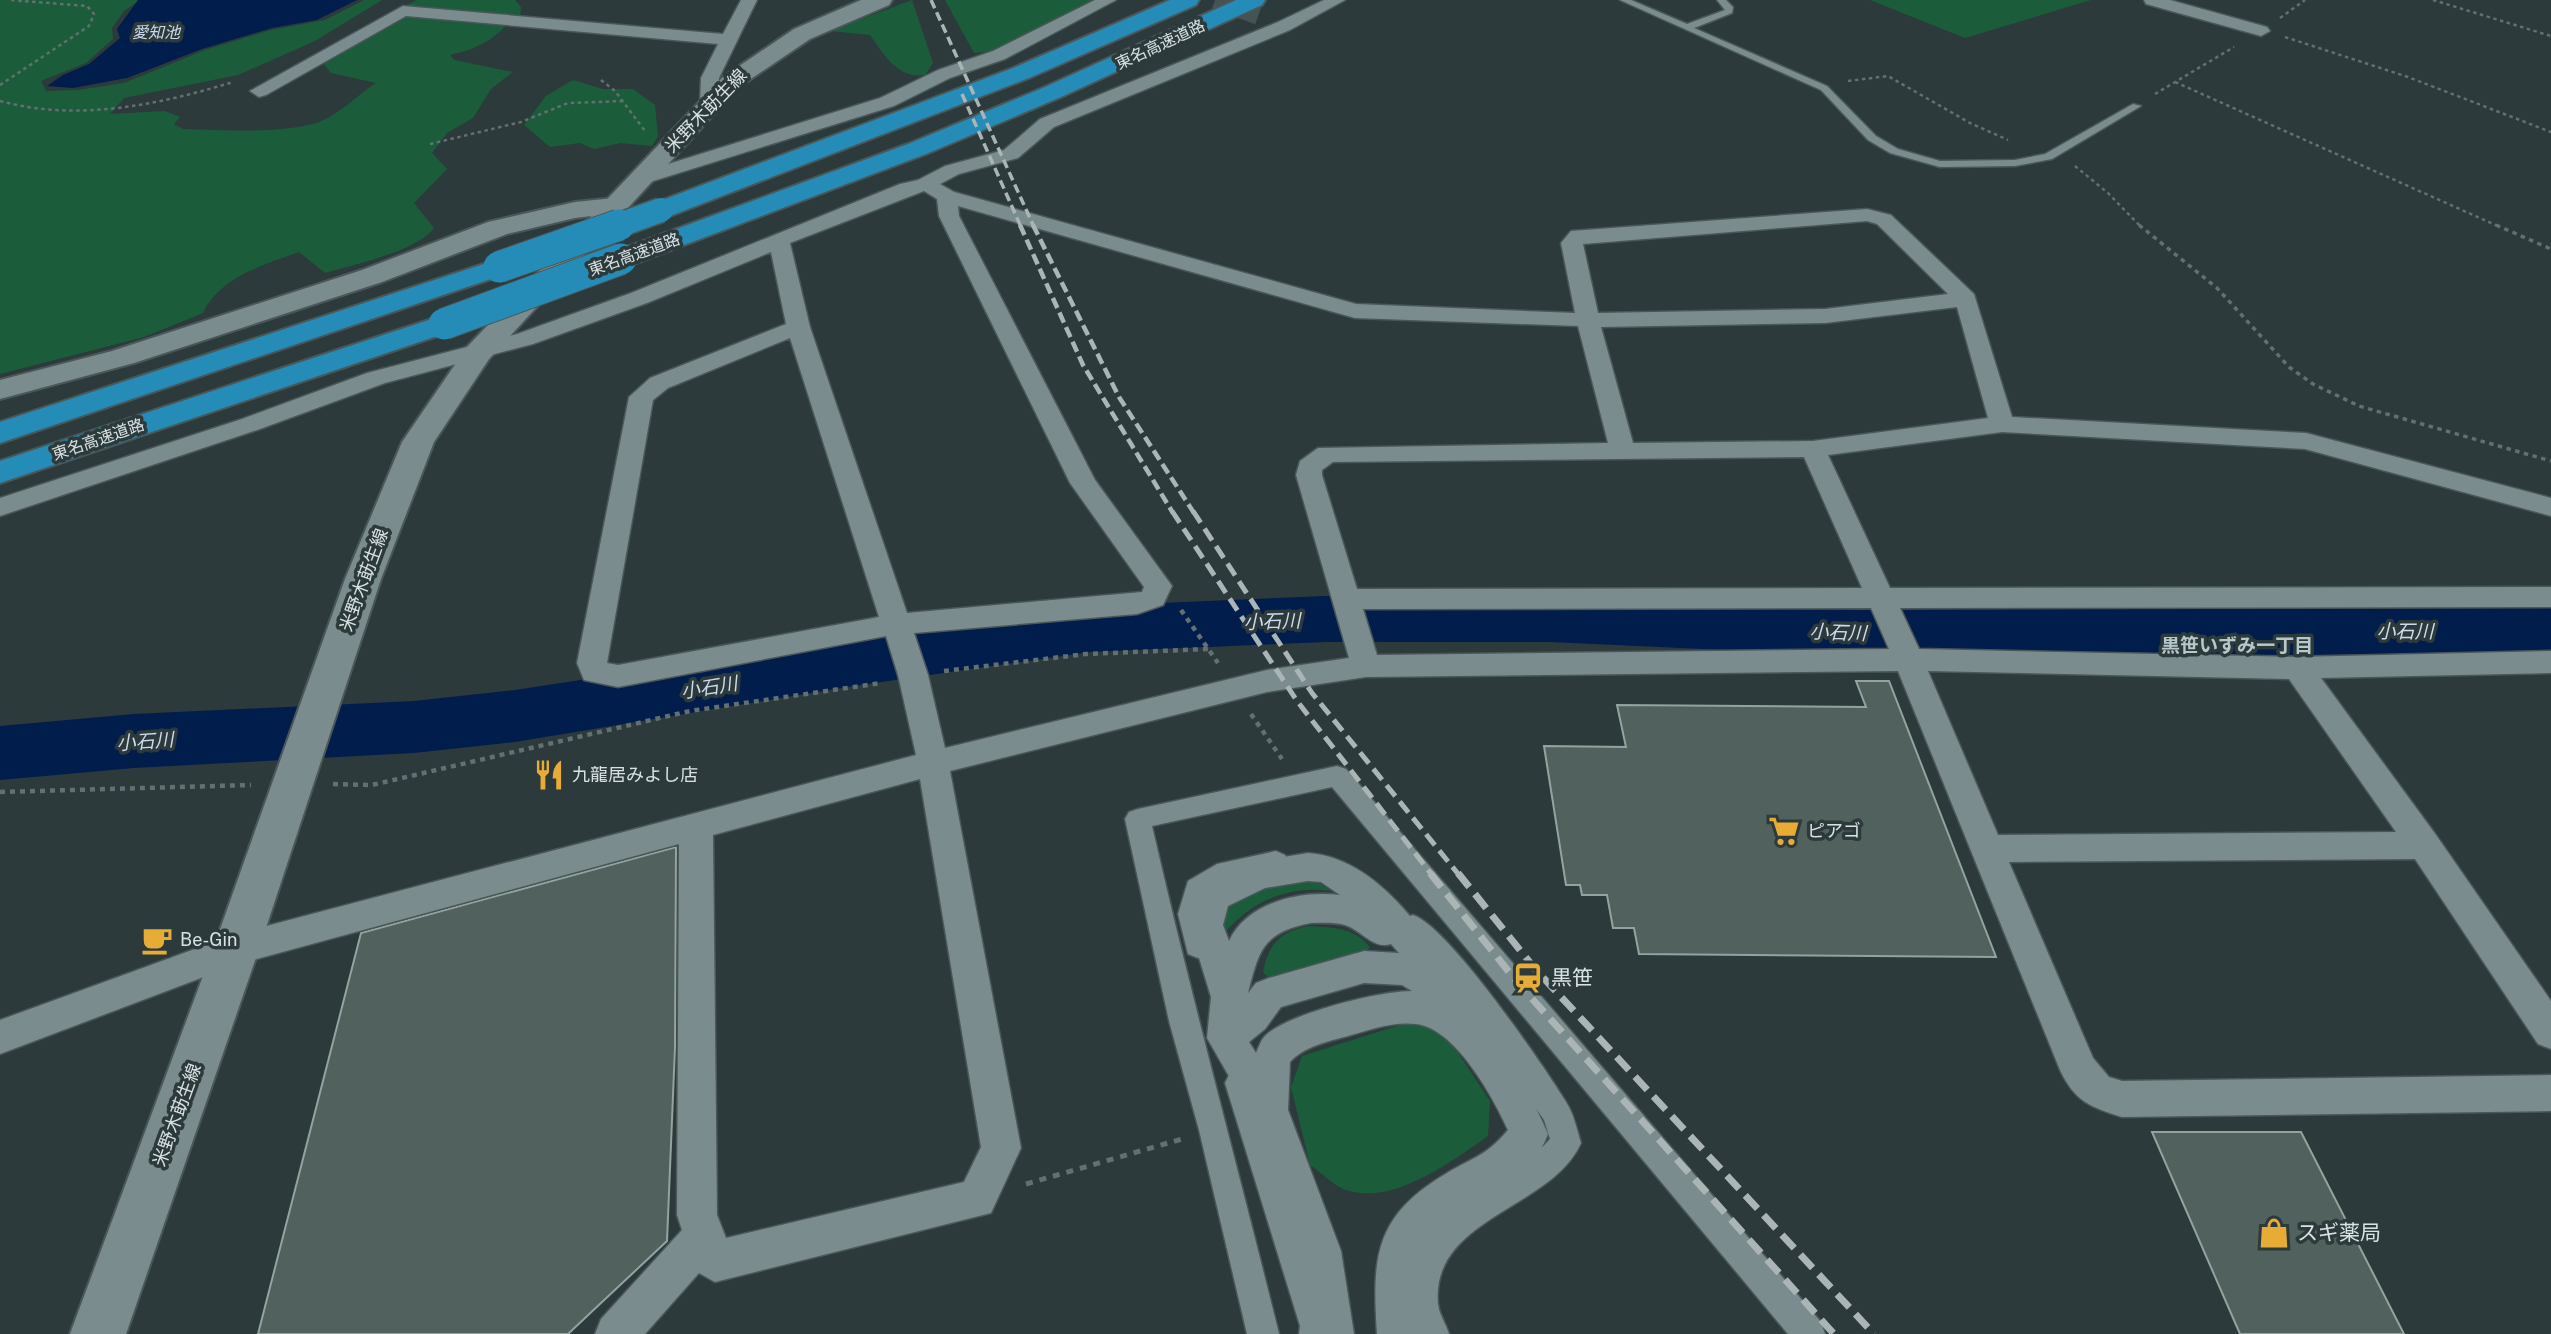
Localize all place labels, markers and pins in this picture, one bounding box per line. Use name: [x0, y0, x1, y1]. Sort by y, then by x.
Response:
restaurant icon: 九龍居みよし店: [532, 758, 566, 792]
place label: 九龍居みよし店: [572, 764, 698, 785]
supermarket icon: ピアゴ: [1767, 814, 1801, 848]
place label: ピアゴ: [1807, 820, 1861, 841]
cafe icon: Be-Gin: [140, 923, 174, 957]
place label: Be-Gin: [180, 929, 237, 950]
station icon: 黒笹: [1511, 961, 1545, 995]
place label: 黒笹: [1551, 965, 1593, 990]
shop icon: スギ薬局: [2257, 1216, 2291, 1250]
place label: スギ薬局: [2297, 1220, 2381, 1245]

